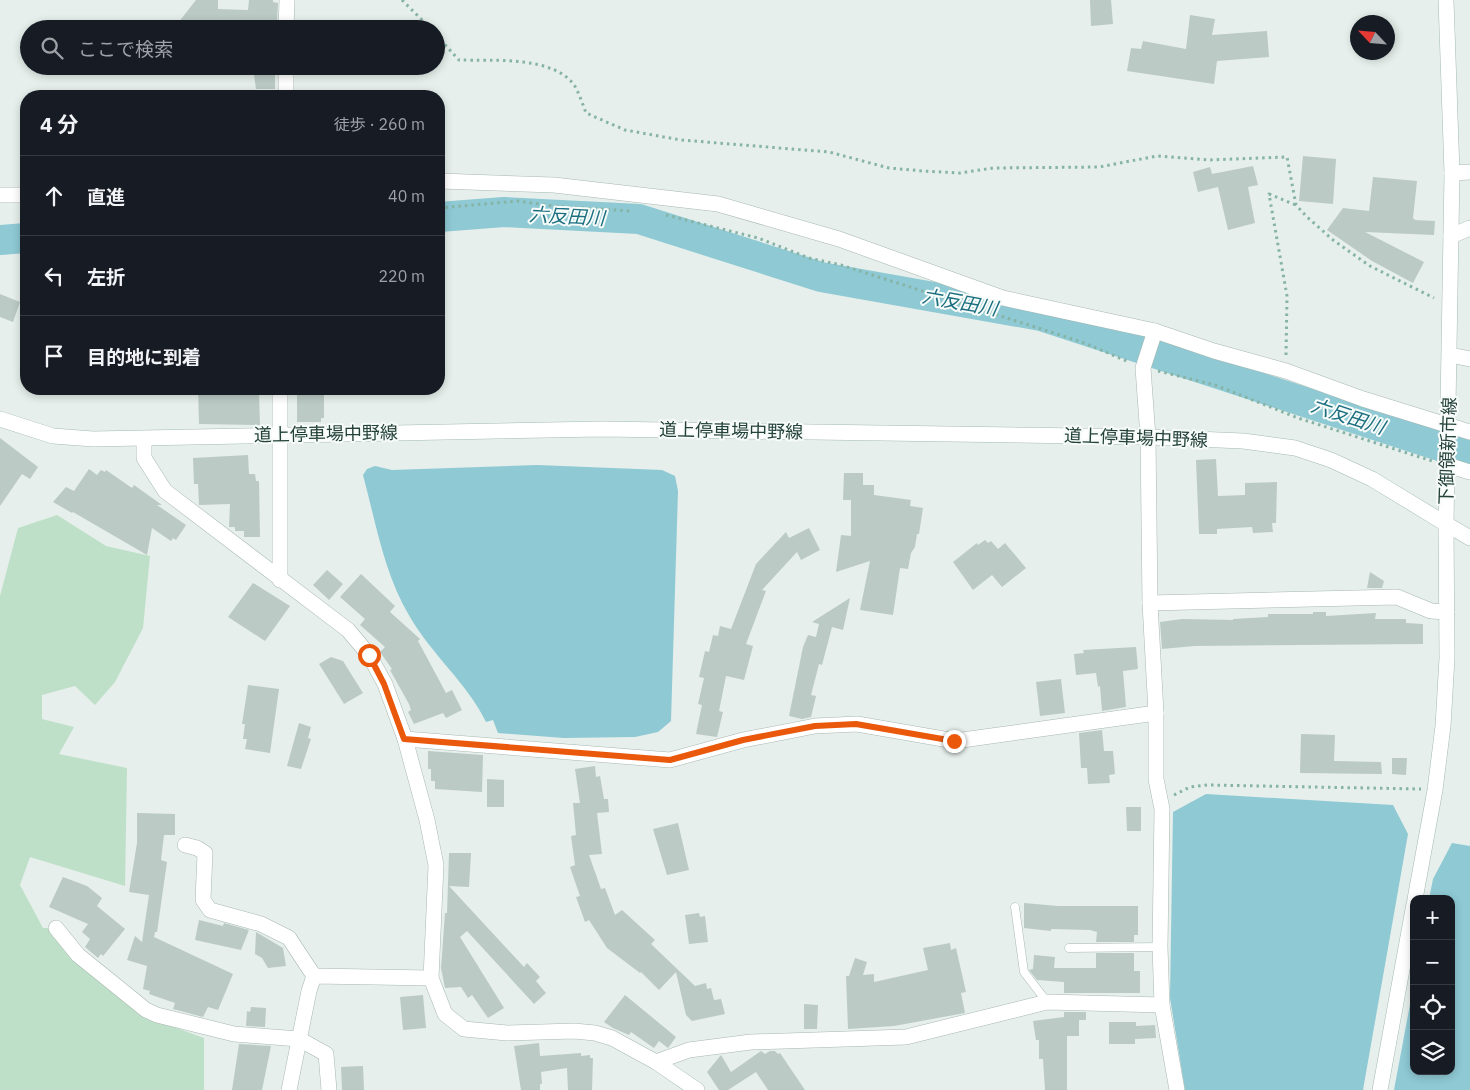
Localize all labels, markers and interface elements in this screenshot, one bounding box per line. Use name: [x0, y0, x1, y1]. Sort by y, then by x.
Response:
north arrow: [1350, 15, 1395, 60]
search box: [20, 20, 445, 75]
icon: search: [38, 34, 66, 62]
text: ここで検索: [78, 37, 173, 61]
text: 4 分: [40, 110, 79, 138]
text: 徒歩 · 260 m: [334, 114, 425, 134]
icon: ahead: [40, 182, 68, 210]
text: 直進: [87, 185, 125, 209]
text: 40 m: [388, 186, 425, 206]
water label: 六反田川: [528, 202, 608, 230]
icon: left: [40, 262, 68, 290]
text: 左折: [87, 265, 125, 289]
text: 220 m: [378, 266, 425, 286]
water label: 六反田川: [920, 284, 1001, 321]
icon: arrive: [40, 342, 68, 370]
text: 目的地に到着: [87, 345, 201, 369]
water label: 六反田川: [1308, 393, 1390, 440]
street label: 下御領新市線: [1434, 397, 1461, 505]
street label: 道上停車場中野線: [659, 418, 803, 443]
street label: 道上停車場中野線: [254, 421, 398, 446]
street label: 道上停車場中野線: [1064, 423, 1208, 452]
route start: [358, 644, 381, 667]
route end: [943, 730, 966, 753]
map controls: [1410, 895, 1455, 1075]
button: +: [1410, 895, 1455, 940]
button: −: [1410, 940, 1455, 985]
button: locate: [1410, 985, 1455, 1030]
button: layers: [1410, 1030, 1455, 1075]

